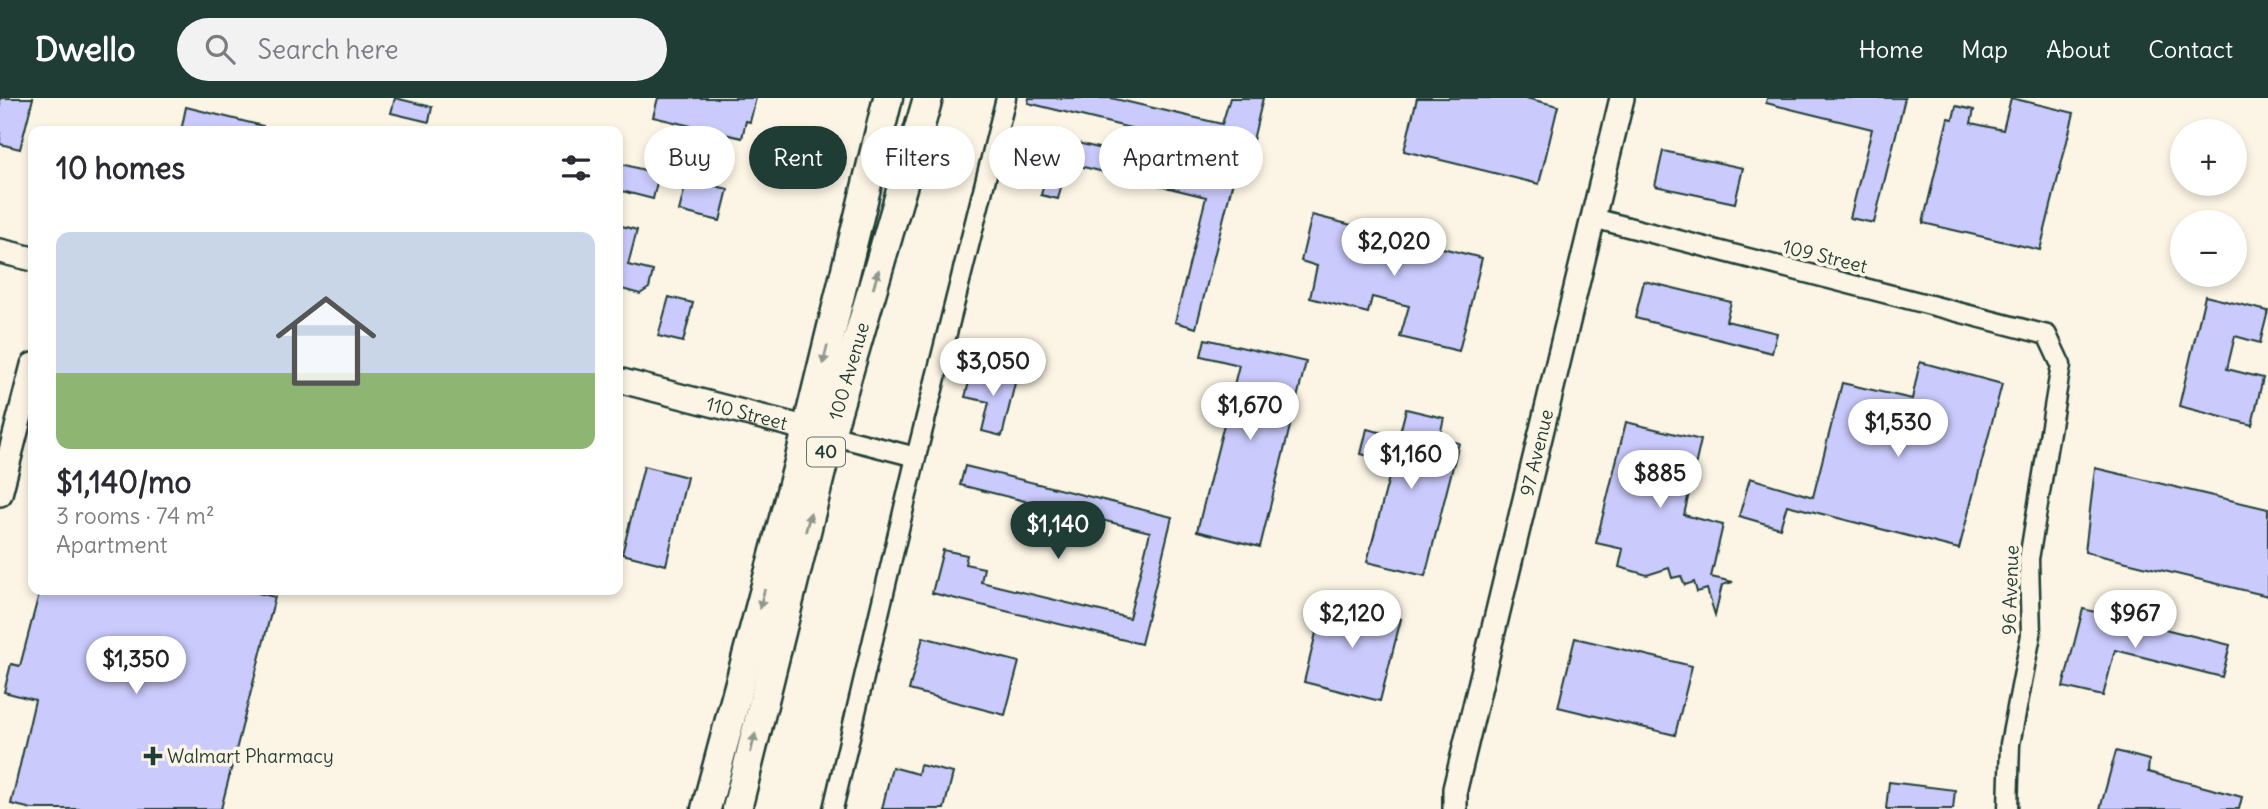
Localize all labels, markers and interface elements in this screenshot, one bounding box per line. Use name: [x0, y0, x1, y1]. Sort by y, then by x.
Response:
search box: [177, 18, 667, 81]
text: Dwello: [35, 28, 135, 70]
icon: search: [201, 30, 239, 68]
text: Search here: [257, 33, 398, 66]
text: Home: [1859, 34, 1923, 64]
text: Map: [1961, 34, 2008, 64]
text: About: [2046, 34, 2110, 64]
text: Contact: [2148, 34, 2233, 64]
map controls: [2170, 119, 2247, 287]
button: +: [2170, 119, 2247, 196]
chip: Buy: [644, 126, 735, 189]
chip: Rent: [749, 126, 847, 189]
chip: Filters: [861, 126, 975, 189]
chip: New: [989, 126, 1085, 189]
chip: Apartment: [1099, 126, 1263, 189]
text: 10 homes: [56, 149, 185, 187]
icon: filters: [557, 149, 595, 187]
button: −: [2170, 210, 2247, 287]
pin: $2,020: [1337, 218, 1451, 278]
text: $2,020: [1357, 226, 1431, 255]
street label: 109 Street: [1780, 234, 1870, 278]
one-way arrow: [871, 268, 881, 289]
icon: home: [263, 278, 389, 404]
street label: 100 Avenue: [823, 319, 874, 423]
pin: $3,050: [936, 338, 1050, 398]
one-way arrow: [819, 344, 830, 366]
text: $3,050: [956, 346, 1030, 375]
pin: $1,670: [1193, 382, 1307, 442]
text: $1,670: [1217, 390, 1283, 419]
street label: 110 Street: [704, 391, 790, 435]
pin: $1,530: [1841, 400, 1955, 459]
street label: 97 Avenue: [1514, 407, 1558, 499]
text: $1,530: [1864, 407, 1932, 436]
pin: $1,160: [1354, 432, 1468, 491]
road number: 40: [807, 438, 845, 466]
text: $1,160: [1380, 439, 1442, 468]
pin: $885: [1619, 450, 1701, 510]
text: $885: [1634, 458, 1686, 487]
text: $1,140/mo: [56, 463, 191, 501]
text: 3 rooms · 74 m²: [56, 501, 215, 530]
pin: $1,140: [1001, 502, 1115, 561]
text: $1,140: [1027, 509, 1089, 538]
one-way arrow: [803, 511, 814, 533]
text: Apartment: [56, 530, 168, 559]
street label: 96 Avenue: [1996, 545, 2024, 635]
one-way arrow: [756, 588, 767, 610]
pin: $2,120: [1295, 590, 1409, 650]
pin: $967: [2094, 590, 2176, 650]
text: $2,120: [1319, 598, 1385, 627]
text: $967: [2110, 598, 2160, 627]
pin: $1,350: [79, 636, 193, 696]
text: $1,350: [102, 644, 170, 673]
one-way arrow: [748, 732, 759, 754]
place label: Walmart Pharmacy: [167, 744, 334, 768]
marker: Walmart Pharmacy: [145, 748, 161, 764]

